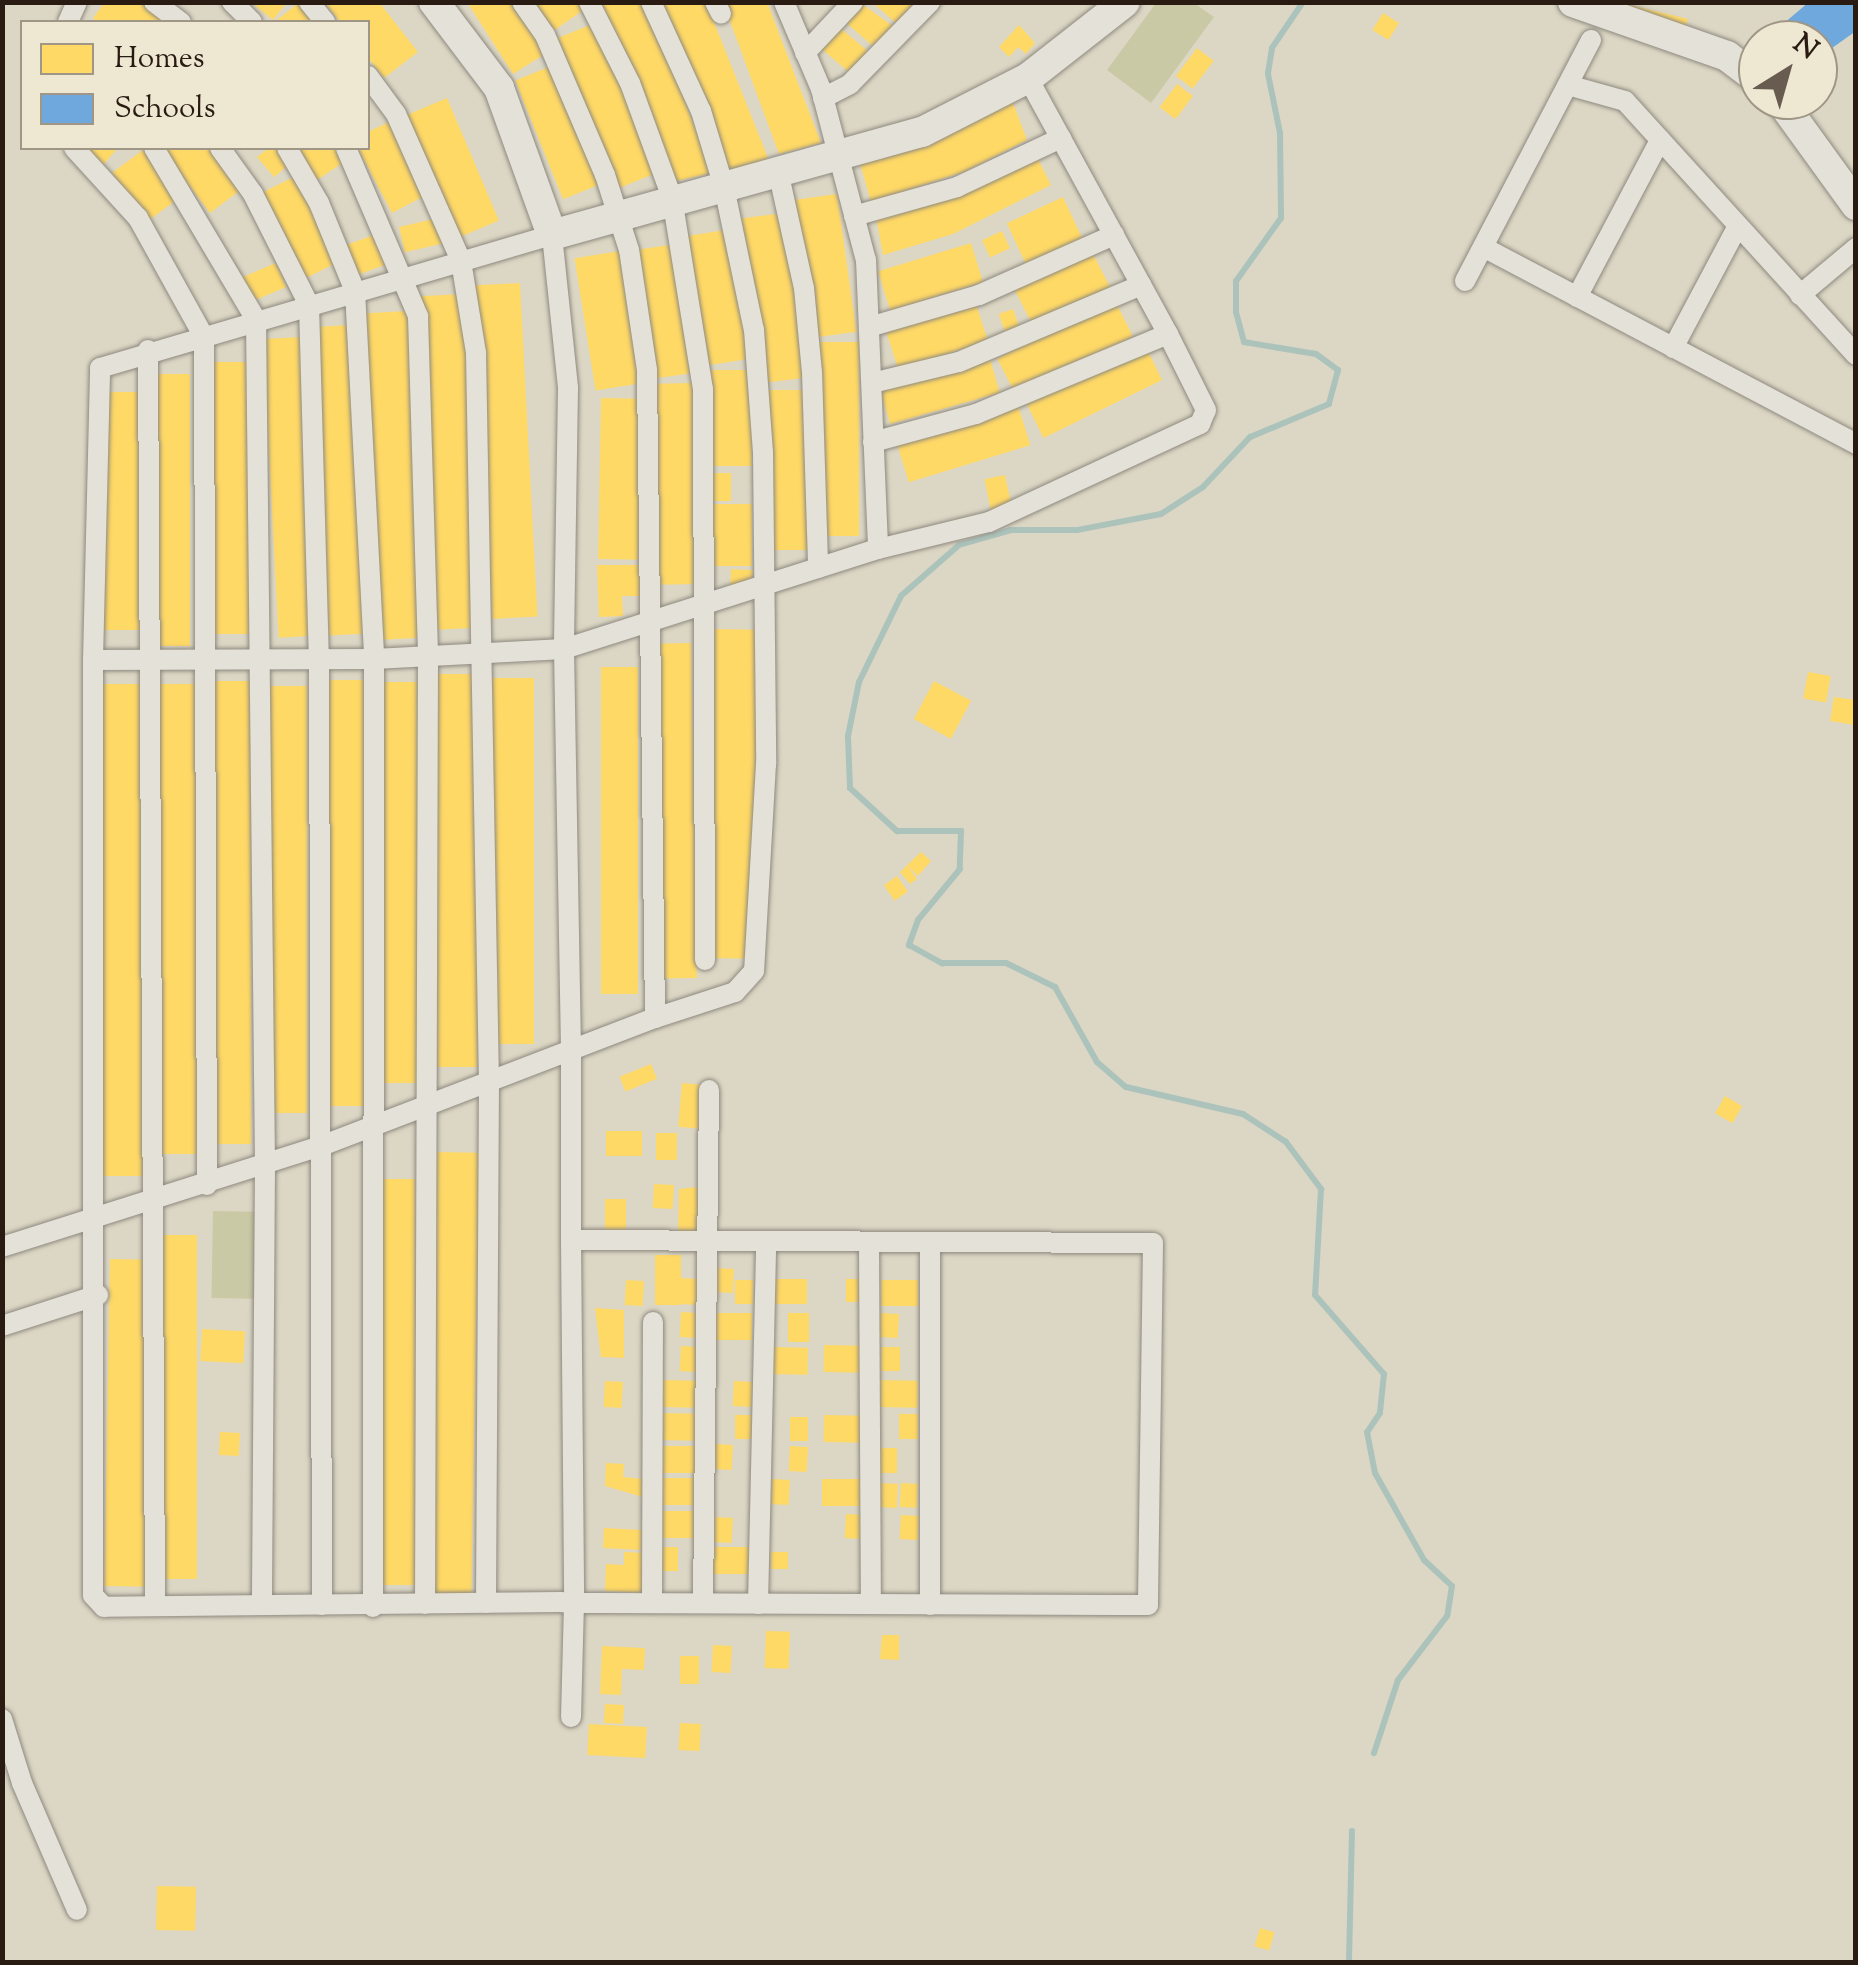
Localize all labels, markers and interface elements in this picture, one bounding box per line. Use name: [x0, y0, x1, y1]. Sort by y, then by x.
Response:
legend: [20, 20, 370, 150]
north arrow: [1738, 20, 1838, 120]
text: N: [1784, 25, 1826, 70]
text: Homes: [114, 38, 204, 81]
text: Schools: [114, 88, 215, 131]

